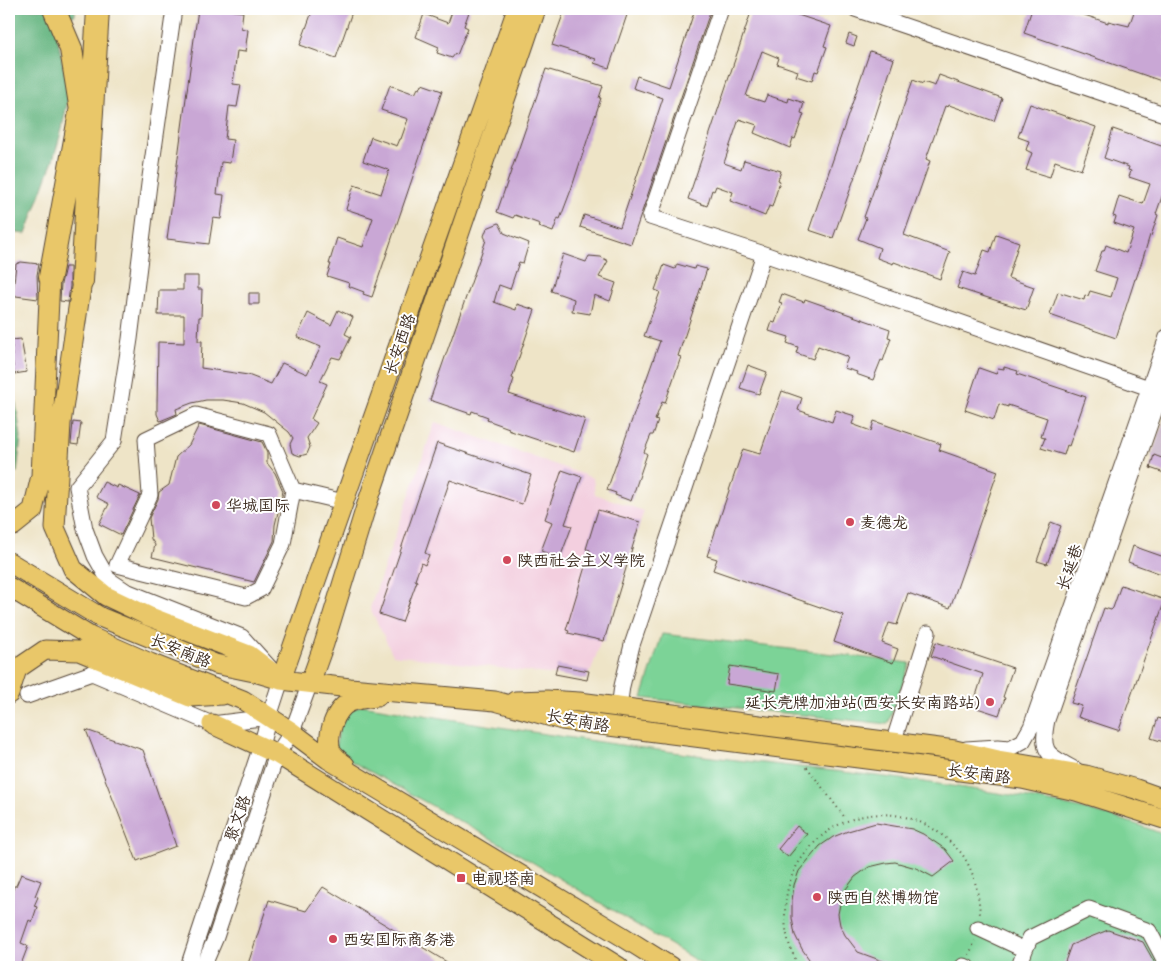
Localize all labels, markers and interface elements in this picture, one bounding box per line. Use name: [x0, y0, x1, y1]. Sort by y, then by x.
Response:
street label: 长安西路: [378, 310, 419, 378]
place label: 华城国际: [226, 494, 290, 515]
marker: 华城国际: [210, 499, 222, 511]
place label: 麦德龙: [860, 511, 908, 532]
marker: 麦德龙: [844, 516, 856, 528]
street label: 长延巷: [1051, 541, 1086, 593]
place label: 陕西社会主义学院: [517, 549, 645, 570]
marker: 陕西社会主义学院: [501, 554, 513, 566]
street label: 长安南路: [148, 628, 215, 671]
place label: 延长壳牌加油站(西安长安南路站): [745, 691, 980, 712]
marker: 延长壳牌加油站(西安长安南路站): [984, 696, 996, 708]
street label: 长安南路: [545, 704, 611, 735]
street label: 长安南路: [946, 758, 1012, 787]
street label: 聚文路: [219, 792, 254, 844]
place label: 电视塔南: [471, 867, 535, 888]
marker: 电视塔南: [455, 872, 467, 884]
place label: 陕西自然博物馆: [827, 886, 939, 907]
marker: 陕西自然博物馆: [811, 891, 823, 903]
place label: 西安国际商务港: [343, 928, 455, 949]
marker: 西安国际商务港: [327, 933, 339, 945]

